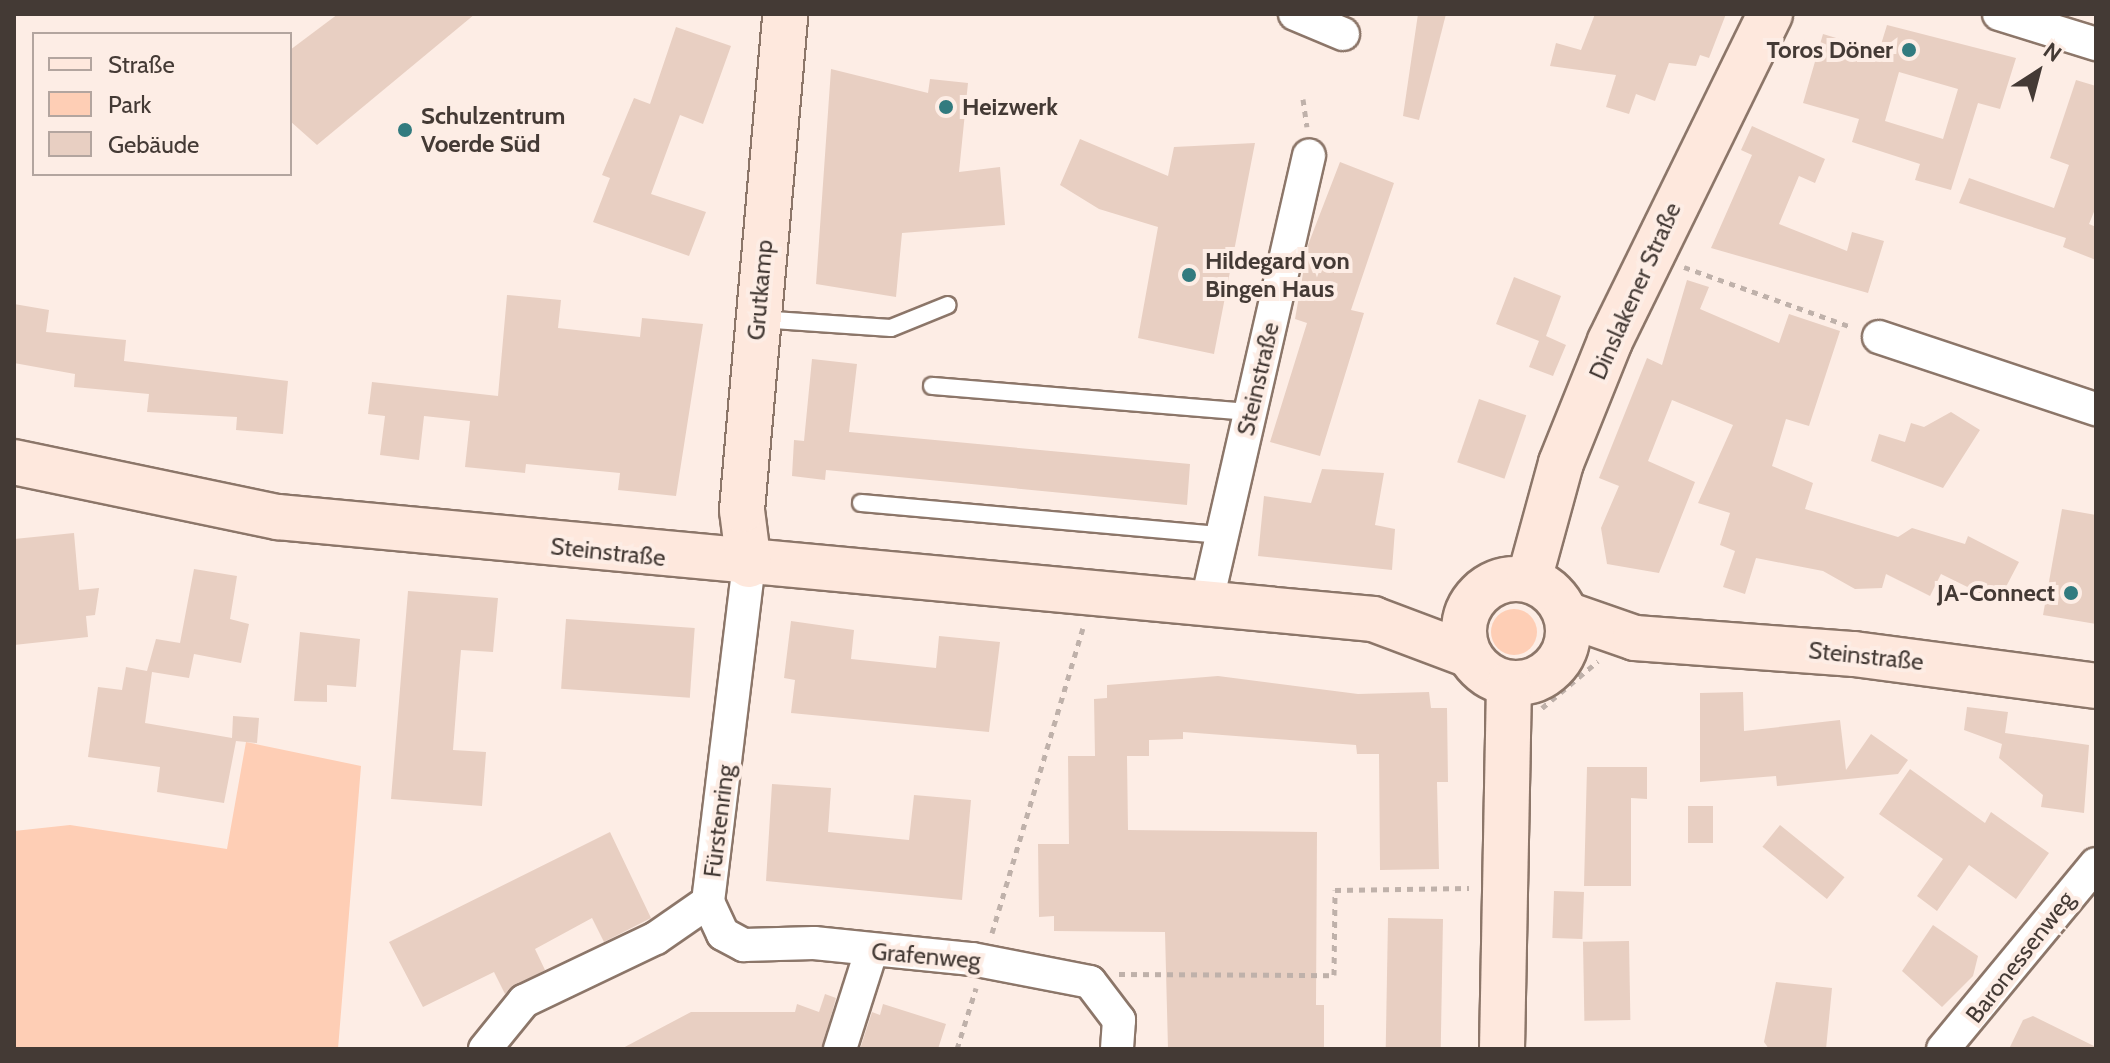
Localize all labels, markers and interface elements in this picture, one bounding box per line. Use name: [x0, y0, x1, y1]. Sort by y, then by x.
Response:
legend: [32, 32, 292, 176]
north arrow: [1998, 32, 2078, 112]
place label: Toros Döner: [1766, 36, 1893, 64]
text: N: [2038, 37, 2067, 68]
marker: Toros Döner: [1900, 41, 1918, 59]
text: Straße: [108, 50, 175, 79]
text: Park: [108, 90, 151, 119]
place label: Heizwerk: [962, 93, 1058, 121]
marker: Heizwerk: [937, 98, 955, 116]
place label: Schulzentrum Voerde Süd: [421, 102, 565, 158]
marker: Schulzentrum Voerde Süd: [396, 121, 414, 139]
text: Gebäude: [108, 130, 199, 159]
street label: Dinslakener Straße: [1583, 198, 1687, 384]
street label: Grutkamp: [741, 239, 779, 341]
place label: Hildegard von Bingen Haus: [1205, 247, 1350, 303]
marker: Hildegard von Bingen Haus: [1180, 266, 1198, 284]
street label: Steinstraße: [1231, 320, 1285, 438]
street label: Steinstraße: [549, 532, 667, 572]
place label: JA-Connect: [1937, 579, 2055, 607]
marker: JA-Connect: [2062, 584, 2080, 602]
street label: Steinstraße: [1807, 636, 1925, 676]
street label: Fürstenring: [698, 763, 740, 879]
street label: Baronessenweg: [1960, 886, 2080, 1028]
street label: Grafenweg: [870, 937, 982, 975]

